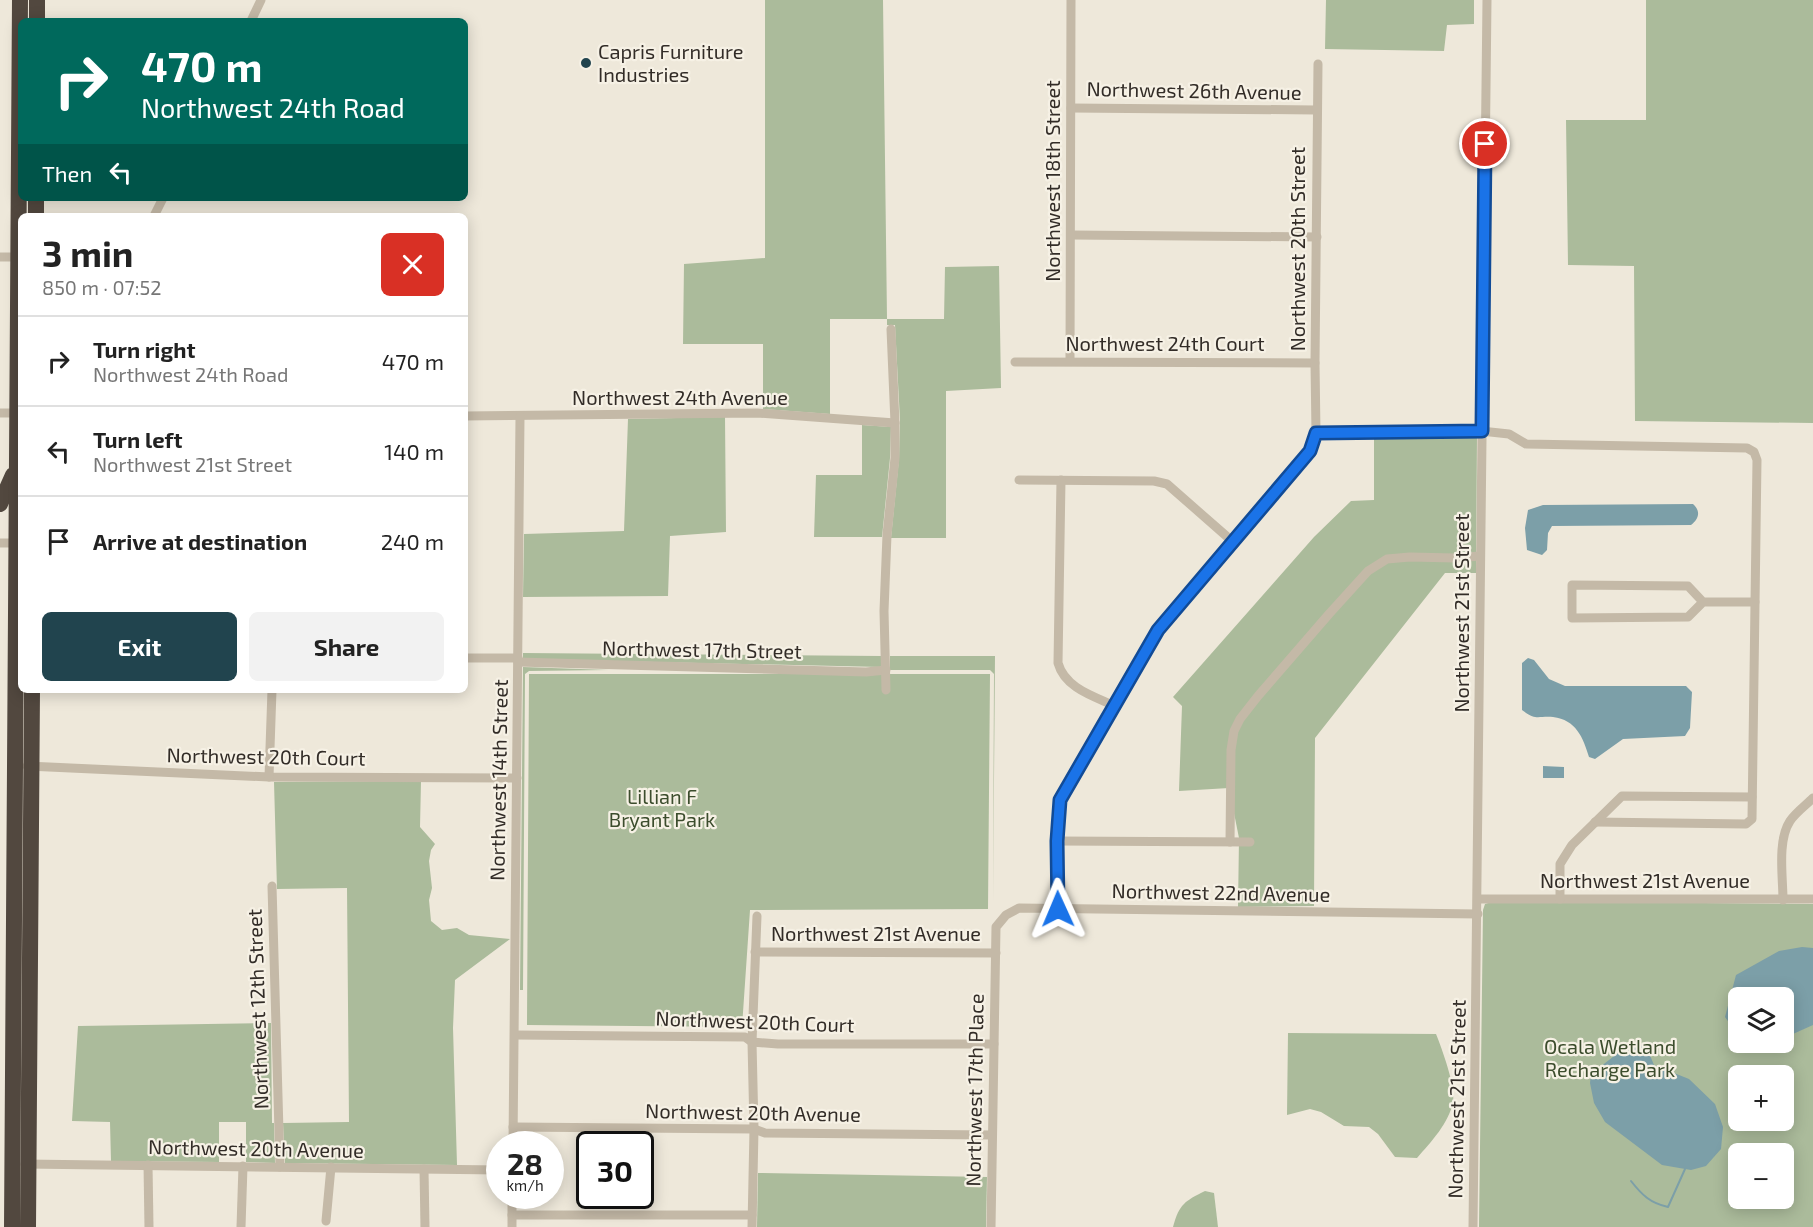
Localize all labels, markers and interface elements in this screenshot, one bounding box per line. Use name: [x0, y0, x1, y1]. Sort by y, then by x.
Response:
place label: Capris Furniture Industries: [598, 39, 744, 86]
text: 470 m: [141, 40, 263, 90]
icon: right: [42, 42, 120, 120]
marker: Capris Furniture Industries: [579, 56, 593, 70]
street label: Northwest 26th Avenue: [1086, 76, 1302, 104]
street label: Northwest 18th Street: [1040, 80, 1064, 282]
text: Northwest 24th Road: [141, 91, 405, 123]
pin: [1459, 118, 1510, 169]
icon: arrive: [1468, 127, 1501, 160]
street label: Northwest 20th Street: [1285, 146, 1309, 351]
icon: left: [104, 156, 137, 189]
text: Then: [42, 160, 92, 186]
text: 3 min: [42, 231, 133, 274]
button: close: [381, 233, 444, 296]
text: 850 m · 07:52: [42, 275, 162, 299]
street label: Northwest 24th Court: [1065, 331, 1265, 355]
text: Turn right: [93, 336, 195, 362]
icon: right: [42, 345, 75, 378]
text: 470 m: [382, 348, 444, 374]
text: Northwest 24th Road: [93, 362, 288, 386]
street label: Northwest 24th Avenue: [572, 385, 788, 409]
text: Turn left: [93, 426, 182, 452]
icon: left: [42, 435, 75, 468]
text: 140 m: [384, 438, 444, 464]
text: Northwest 21st Street: [93, 452, 292, 476]
street label: Northwest 21st Street: [1449, 513, 1473, 713]
icon: arrive: [42, 525, 75, 558]
text: Arrive at destination: [93, 528, 307, 554]
text: 240 m: [381, 528, 444, 554]
button: Exit: [42, 612, 237, 681]
button: Share: [249, 612, 444, 681]
street label: Northwest 17th Street: [602, 635, 802, 663]
street label: Northwest 14th Street: [484, 679, 512, 881]
street label: Northwest 20th Court: [166, 742, 366, 770]
park label: Lillian F Bryant Park: [609, 784, 715, 831]
street label: Northwest 21st Avenue: [1540, 868, 1750, 892]
position arrow: [1026, 877, 1090, 941]
street label: Northwest 22nd Avenue: [1111, 878, 1331, 906]
street label: Northwest 12th Street: [241, 908, 272, 1110]
street label: Northwest 21st Avenue: [771, 921, 981, 945]
map controls: [1728, 987, 1794, 1209]
button: layers: [1728, 987, 1794, 1053]
street label: Northwest 17th Place: [960, 993, 988, 1187]
street label: Northwest 21st Street: [1442, 999, 1470, 1199]
street label: Northwest 20th Court: [655, 1006, 855, 1036]
park label: Ocala Wetland Recharge Park: [1544, 1034, 1676, 1081]
button: +: [1728, 1065, 1794, 1131]
street label: Northwest 20th Avenue: [645, 1098, 861, 1126]
speed limit sign: 30: [576, 1131, 654, 1209]
street label: Northwest 20th Avenue: [148, 1134, 364, 1162]
button: −: [1728, 1143, 1794, 1209]
text: 28: [507, 1145, 543, 1181]
text: km/h: [506, 1176, 544, 1194]

